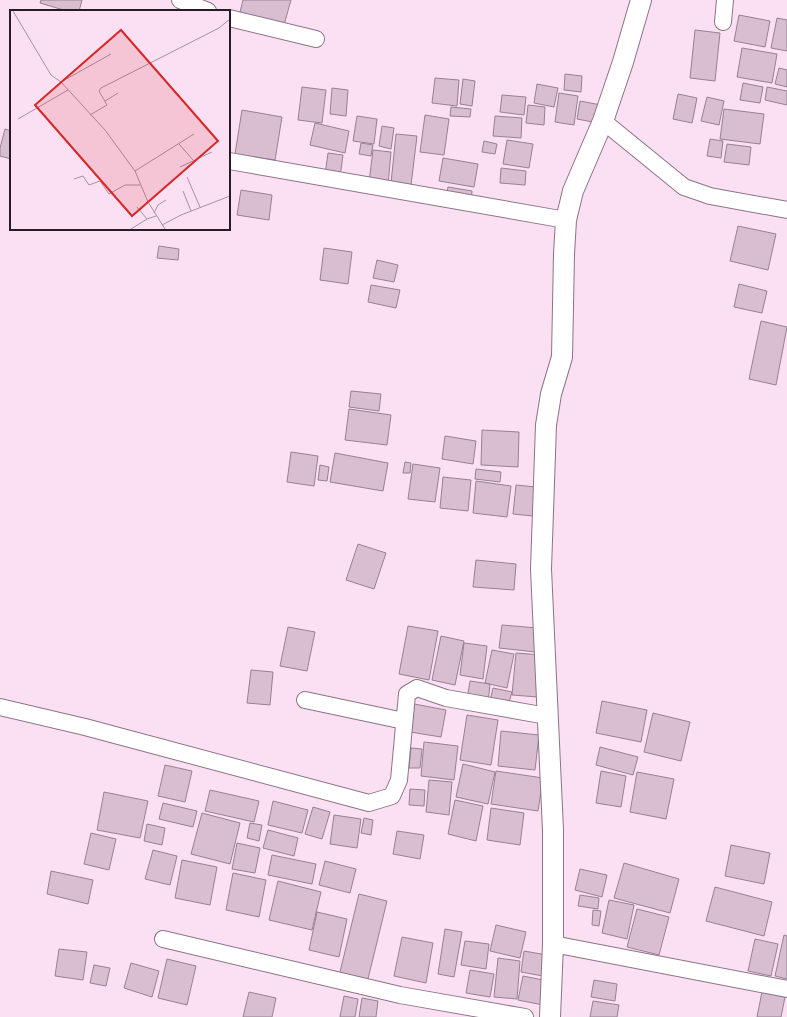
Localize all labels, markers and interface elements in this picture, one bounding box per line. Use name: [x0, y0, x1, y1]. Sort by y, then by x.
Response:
inset map: [10, 10, 230, 230]

